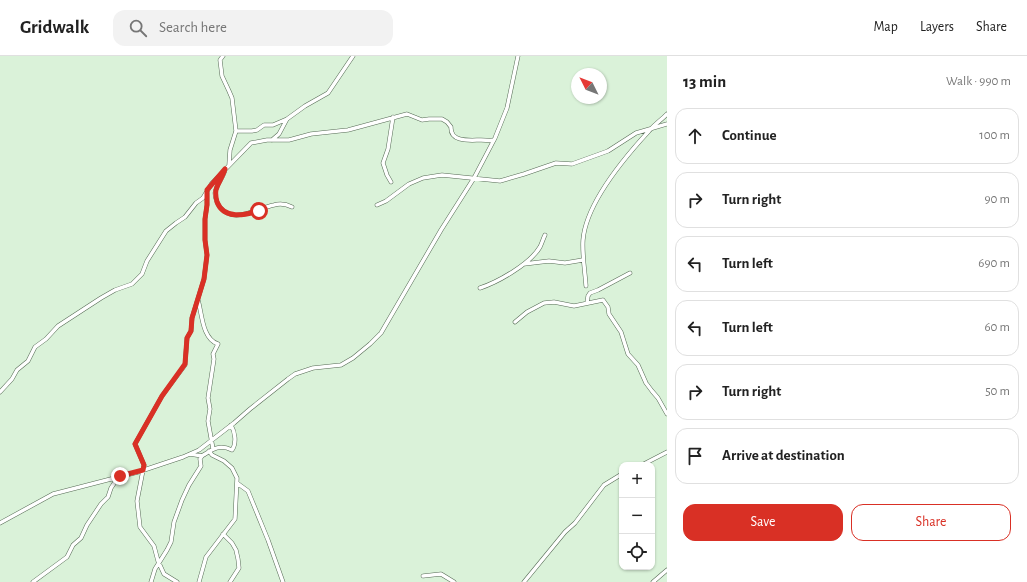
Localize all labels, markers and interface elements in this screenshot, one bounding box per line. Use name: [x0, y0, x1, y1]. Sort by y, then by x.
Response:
search box: [113, 10, 393, 46]
icon: search: [127, 17, 149, 39]
text: Gridwalk: [20, 18, 89, 37]
text: Search here: [159, 20, 227, 35]
text: Map: [873, 20, 898, 34]
text: Layers: [920, 20, 954, 34]
text: Share: [976, 20, 1007, 34]
north arrow: [571, 68, 607, 104]
text: 13 min: [683, 73, 726, 90]
text: Walk · 990 m: [946, 75, 1011, 88]
icon: ahead: [684, 125, 706, 147]
text: Continue: [722, 128, 777, 143]
text: 100 m: [979, 129, 1010, 142]
icon: right: [684, 189, 706, 211]
text: Turn right: [722, 192, 781, 207]
text: 90 m: [984, 193, 1010, 206]
route start: [250, 202, 268, 220]
icon: left: [684, 253, 706, 275]
text: Turn left: [722, 256, 773, 271]
text: 690 m: [978, 257, 1010, 270]
icon: left: [684, 317, 706, 339]
text: Turn left: [722, 320, 773, 335]
text: 60 m: [984, 321, 1010, 334]
icon: right: [684, 381, 706, 403]
text: Turn right: [722, 384, 781, 399]
text: 50 m: [985, 385, 1010, 398]
icon: arrive: [684, 445, 706, 467]
text: Arrive at destination: [722, 448, 845, 463]
map controls: [619, 462, 655, 570]
button: +: [619, 462, 655, 498]
route end: [111, 467, 129, 485]
button: −: [619, 498, 655, 534]
button: Save: [683, 504, 843, 541]
button: Share: [851, 504, 1011, 541]
button: locate: [619, 534, 655, 570]

